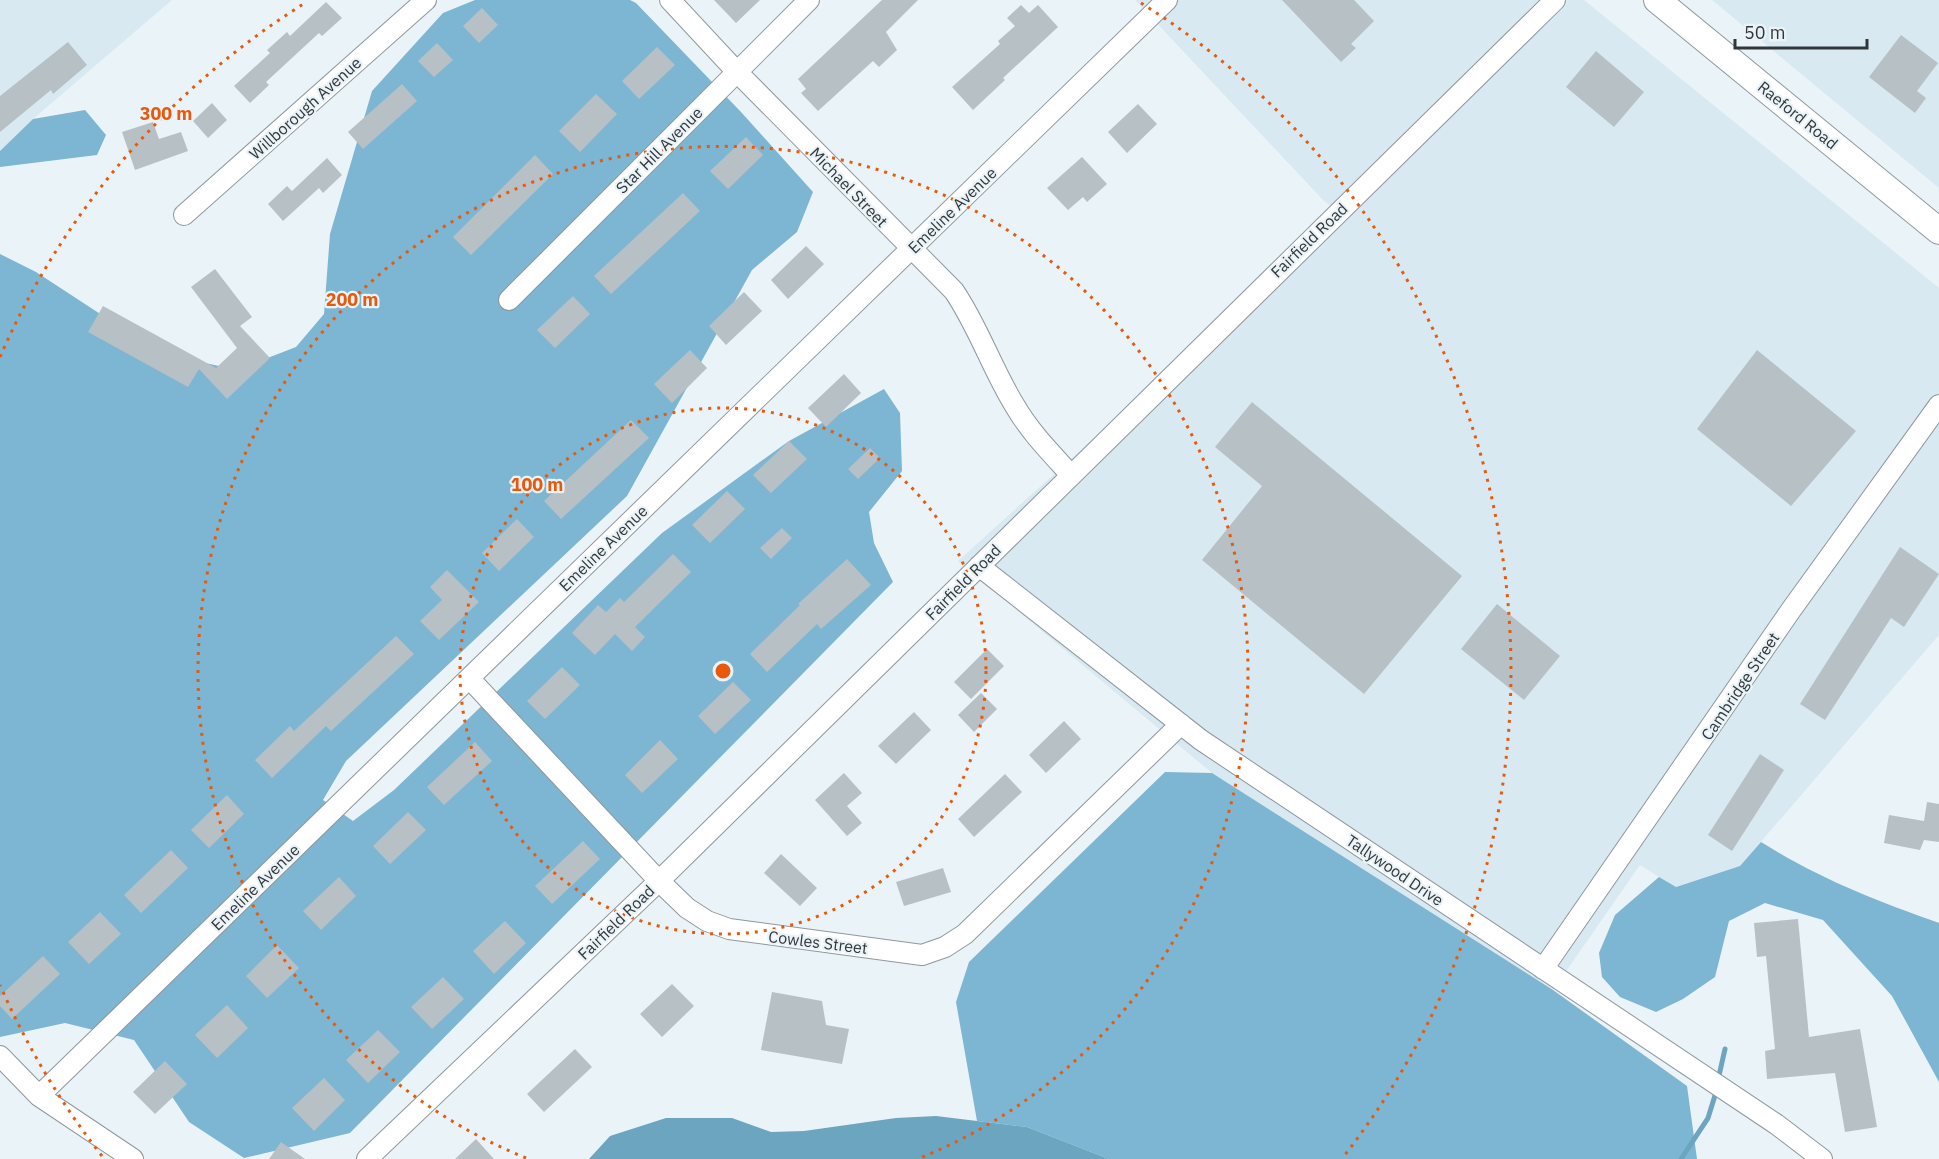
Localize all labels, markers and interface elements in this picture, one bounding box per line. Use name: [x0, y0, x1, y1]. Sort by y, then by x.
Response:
scale bar: [1735, 12, 1867, 50]
text: 50 m: [1744, 21, 1786, 44]
street label: Willborough Avenue: [245, 52, 365, 164]
street label: Raeford Road: [1754, 77, 1842, 153]
text: 300 m: [140, 102, 192, 125]
street label: Star Hill Avenue: [612, 102, 707, 197]
street label: Michael Street: [806, 143, 892, 231]
street label: Emeline Avenue: [904, 163, 1001, 257]
street label: Fairfield Road: [1267, 198, 1351, 282]
text: 200 m: [326, 288, 378, 311]
text: 100 m: [511, 473, 563, 496]
street label: Emeline Avenue: [555, 501, 652, 595]
street label: Fairfield Road: [921, 540, 1005, 624]
street label: Cambridge Street: [1697, 628, 1783, 744]
centre of rings: [713, 661, 733, 681]
street label: Tallywood Drive: [1342, 830, 1448, 910]
street label: Emeline Avenue: [207, 840, 304, 934]
street label: Fairfield Road: [574, 880, 658, 964]
street label: Cowles Street: [767, 926, 869, 958]

